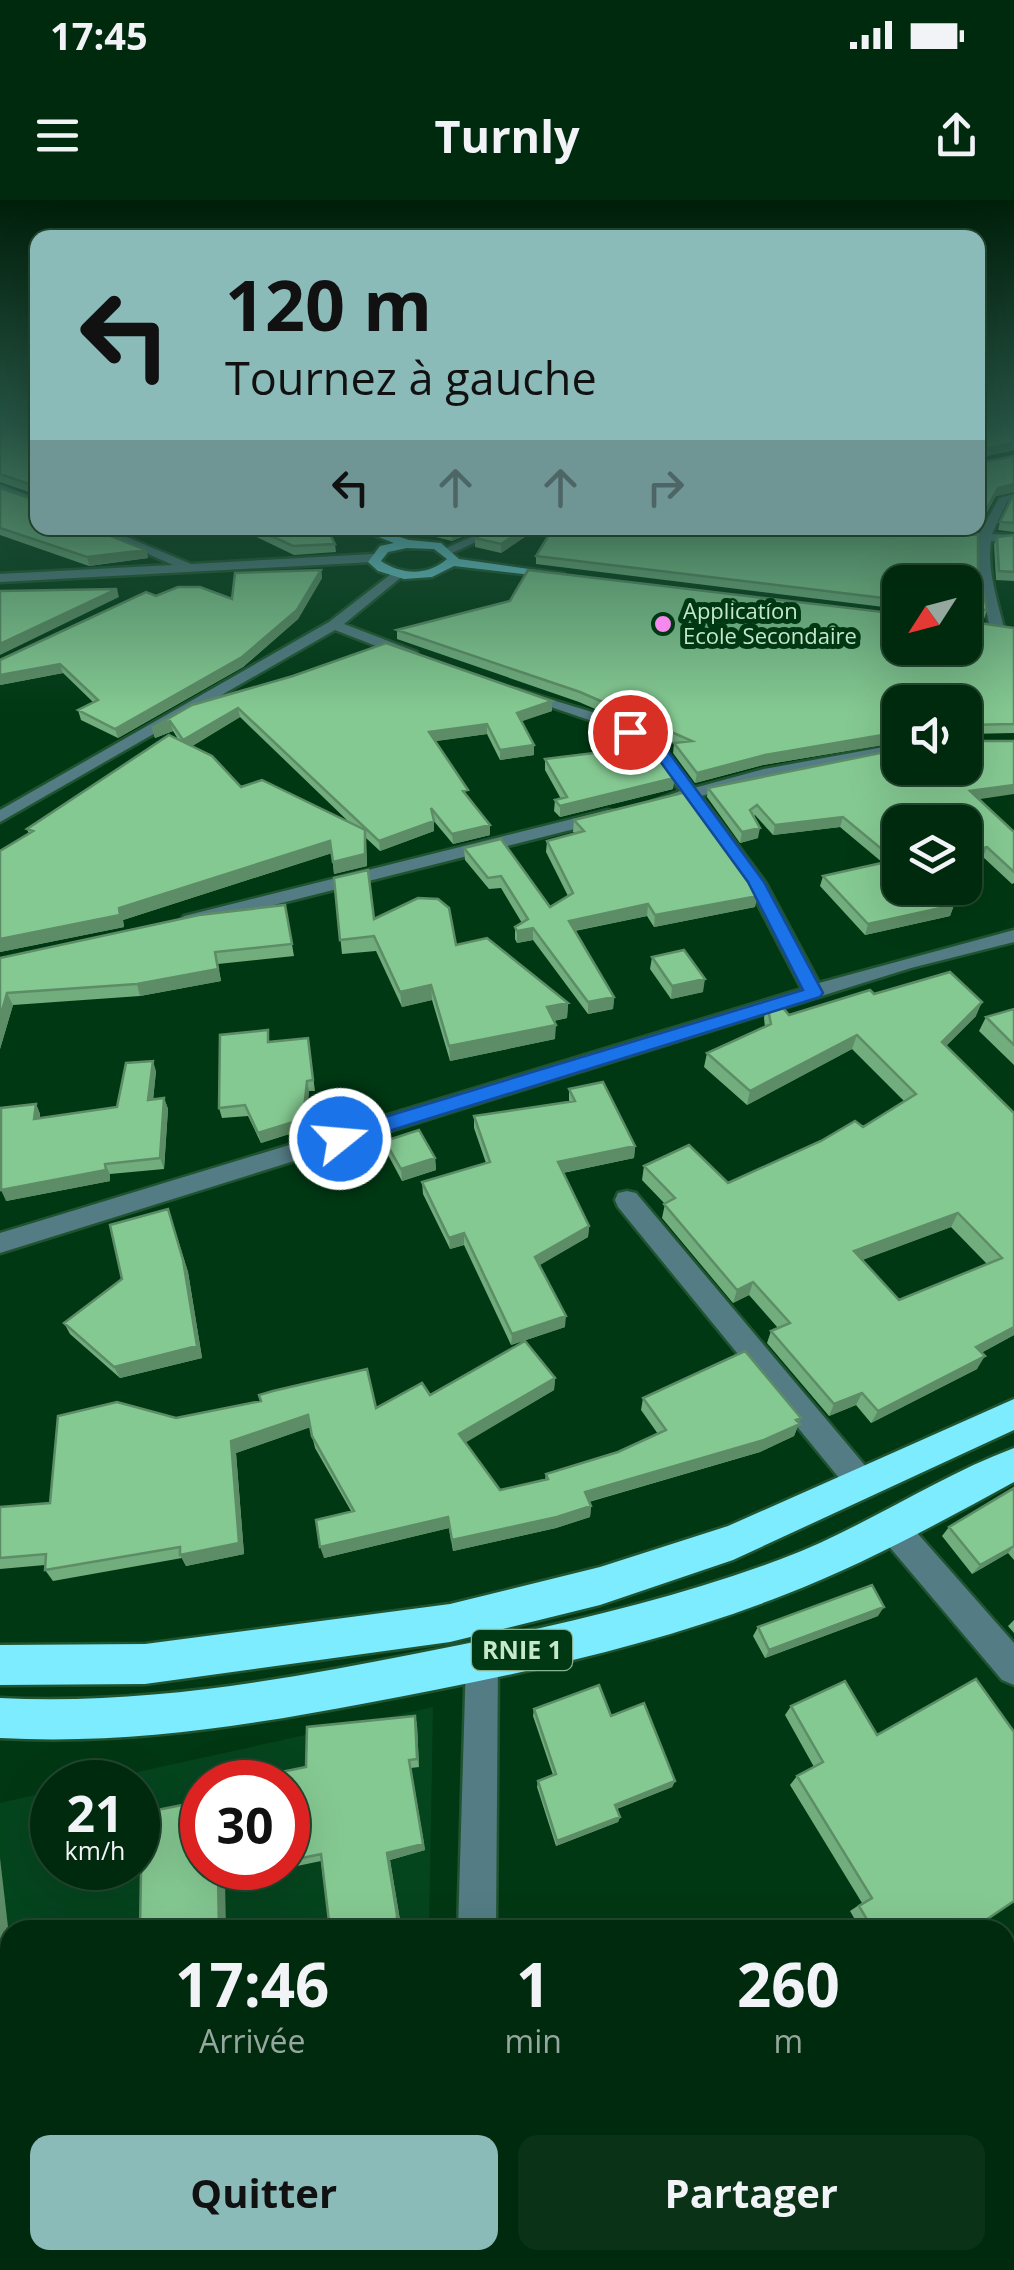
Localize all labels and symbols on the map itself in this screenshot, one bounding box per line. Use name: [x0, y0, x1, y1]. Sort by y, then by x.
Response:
north arrow: [882, 565, 982, 665]
place label: Applicatíon Ecole Secondaire: [683, 595, 857, 650]
marker: Applicatíon Ecole Secondaire: [652, 613, 674, 635]
pin: [588, 690, 673, 775]
position arrow: [288, 1087, 392, 1191]
road number: RNIE 1: [472, 1630, 572, 1670]
speed limit sign: 30: [180, 1760, 310, 1890]

